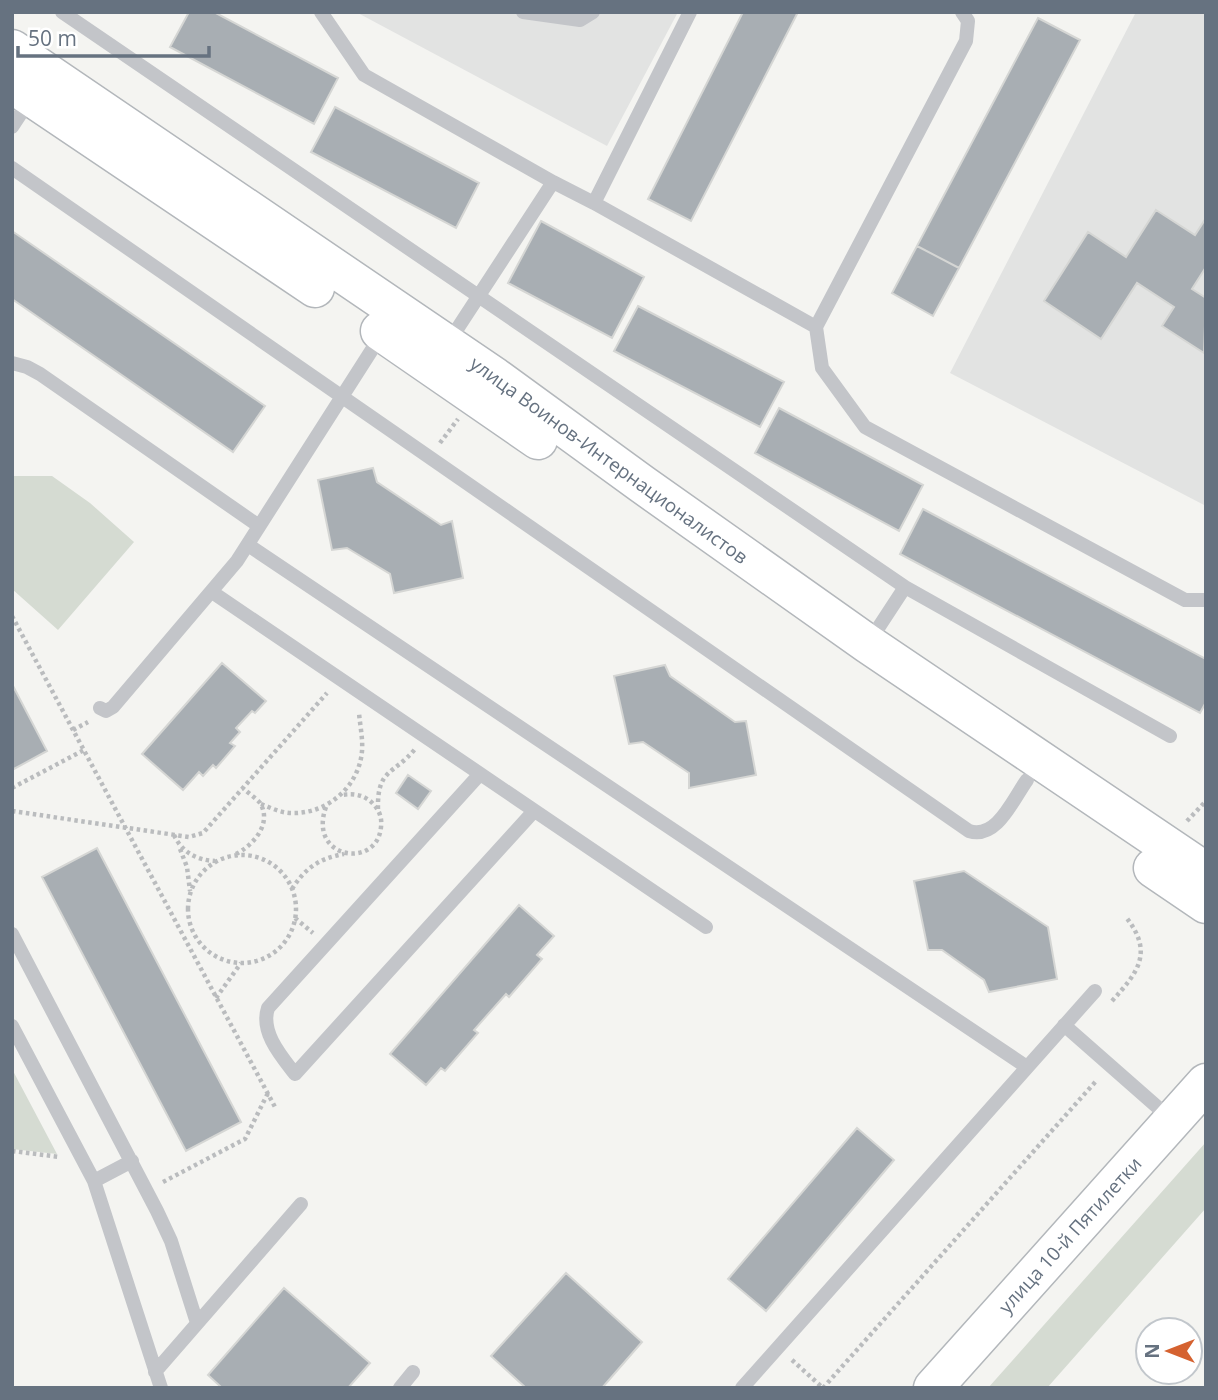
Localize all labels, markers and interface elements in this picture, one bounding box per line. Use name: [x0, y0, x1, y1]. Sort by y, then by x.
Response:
scale bar: [18, 14, 208, 58]
text: 50 m: [28, 24, 77, 52]
street label: улица Воинов-Интернационалистов: [465, 350, 753, 570]
street label: улица 10-й Пятилетки: [993, 1151, 1147, 1319]
north arrow: [1134, 1316, 1204, 1386]
text: N: [1139, 1343, 1165, 1359]

